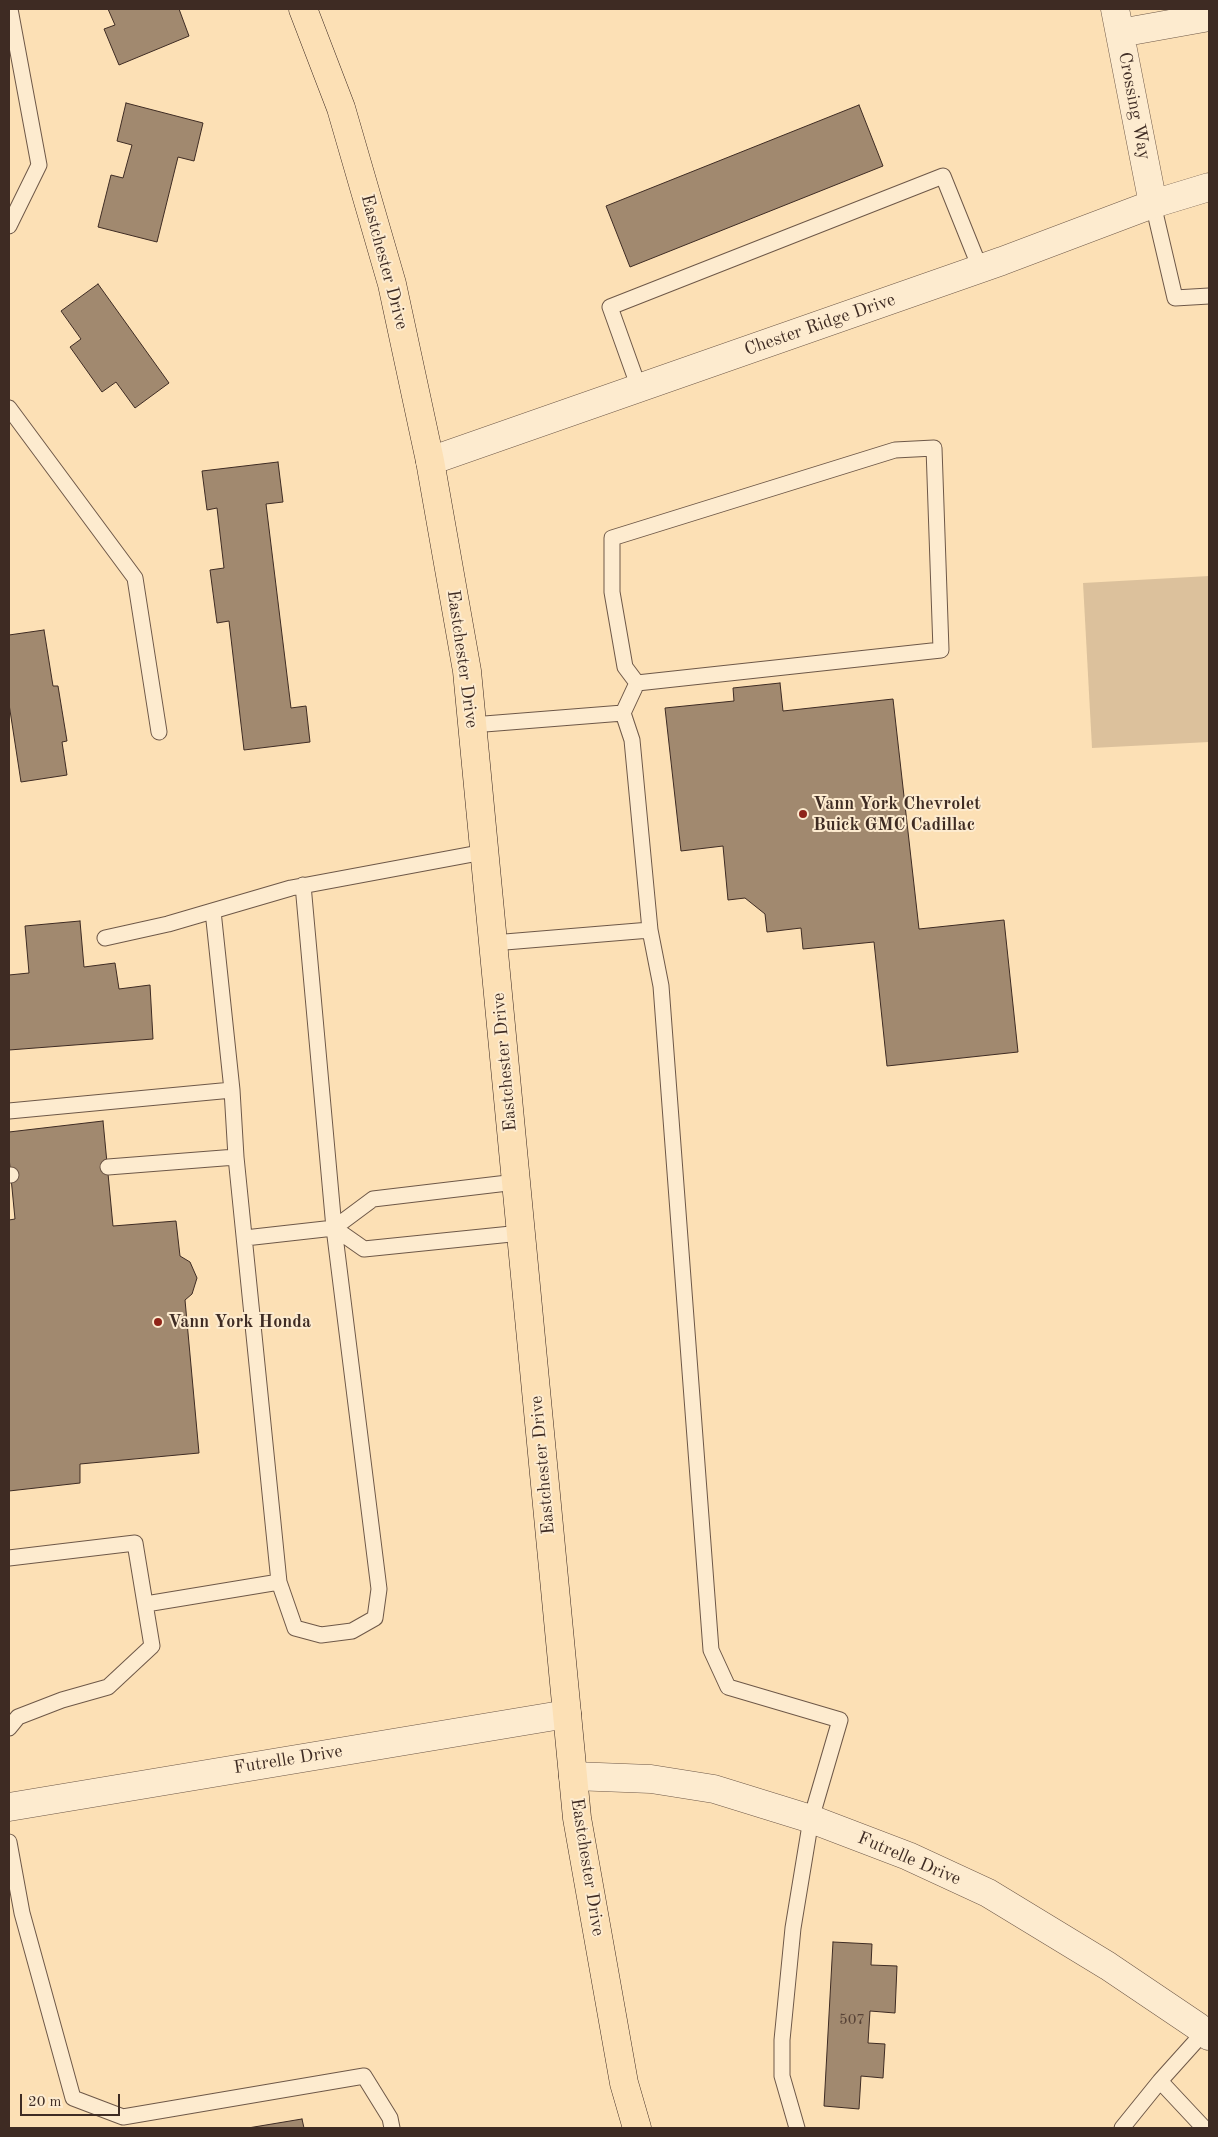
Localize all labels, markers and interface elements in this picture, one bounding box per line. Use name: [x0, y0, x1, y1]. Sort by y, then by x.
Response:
street label: Crossing Way: [1113, 50, 1155, 162]
street label: Eastchester Drive: [356, 192, 412, 332]
street label: Chester Ridge Drive: [742, 289, 898, 361]
street label: Eastchester Drive: [442, 588, 482, 730]
place label: Vann York Chevrolet Buick GMC Cadillac: [813, 793, 981, 836]
marker: Vann York Chevrolet Buick GMC Cadillac: [797, 808, 809, 820]
street label: Eastchester Drive: [488, 992, 522, 1132]
place label: Vann York Honda: [168, 1311, 311, 1333]
marker: Vann York Honda: [152, 1316, 164, 1328]
street label: Eastchester Drive: [526, 1395, 560, 1535]
street label: Futrelle Drive: [232, 1741, 344, 1779]
street label: Eastchester Drive: [565, 1796, 609, 1938]
street label: Futrelle Drive: [854, 1828, 964, 1890]
house number: 507: [839, 2011, 865, 2029]
scale bar: [22, 2084, 122, 2116]
text: 20 m: [28, 2095, 62, 2110]

